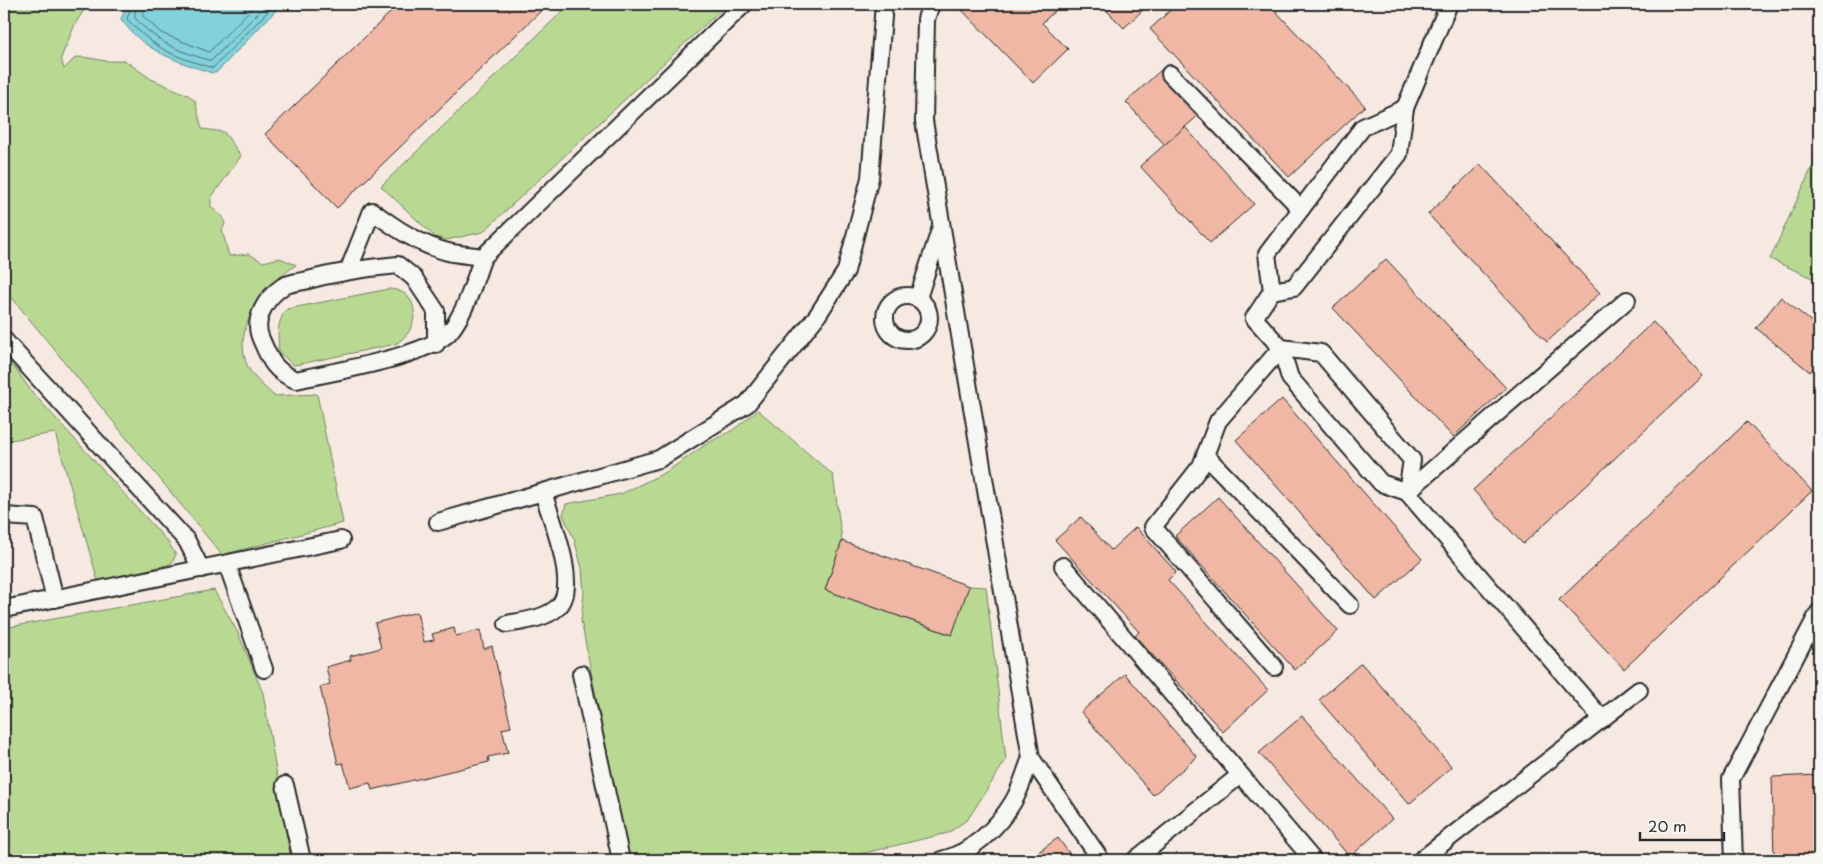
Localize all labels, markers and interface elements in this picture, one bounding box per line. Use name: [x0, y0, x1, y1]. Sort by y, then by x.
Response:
scale bar: [1640, 809, 1724, 841]
text: 20 m: [1648, 814, 1687, 837]

